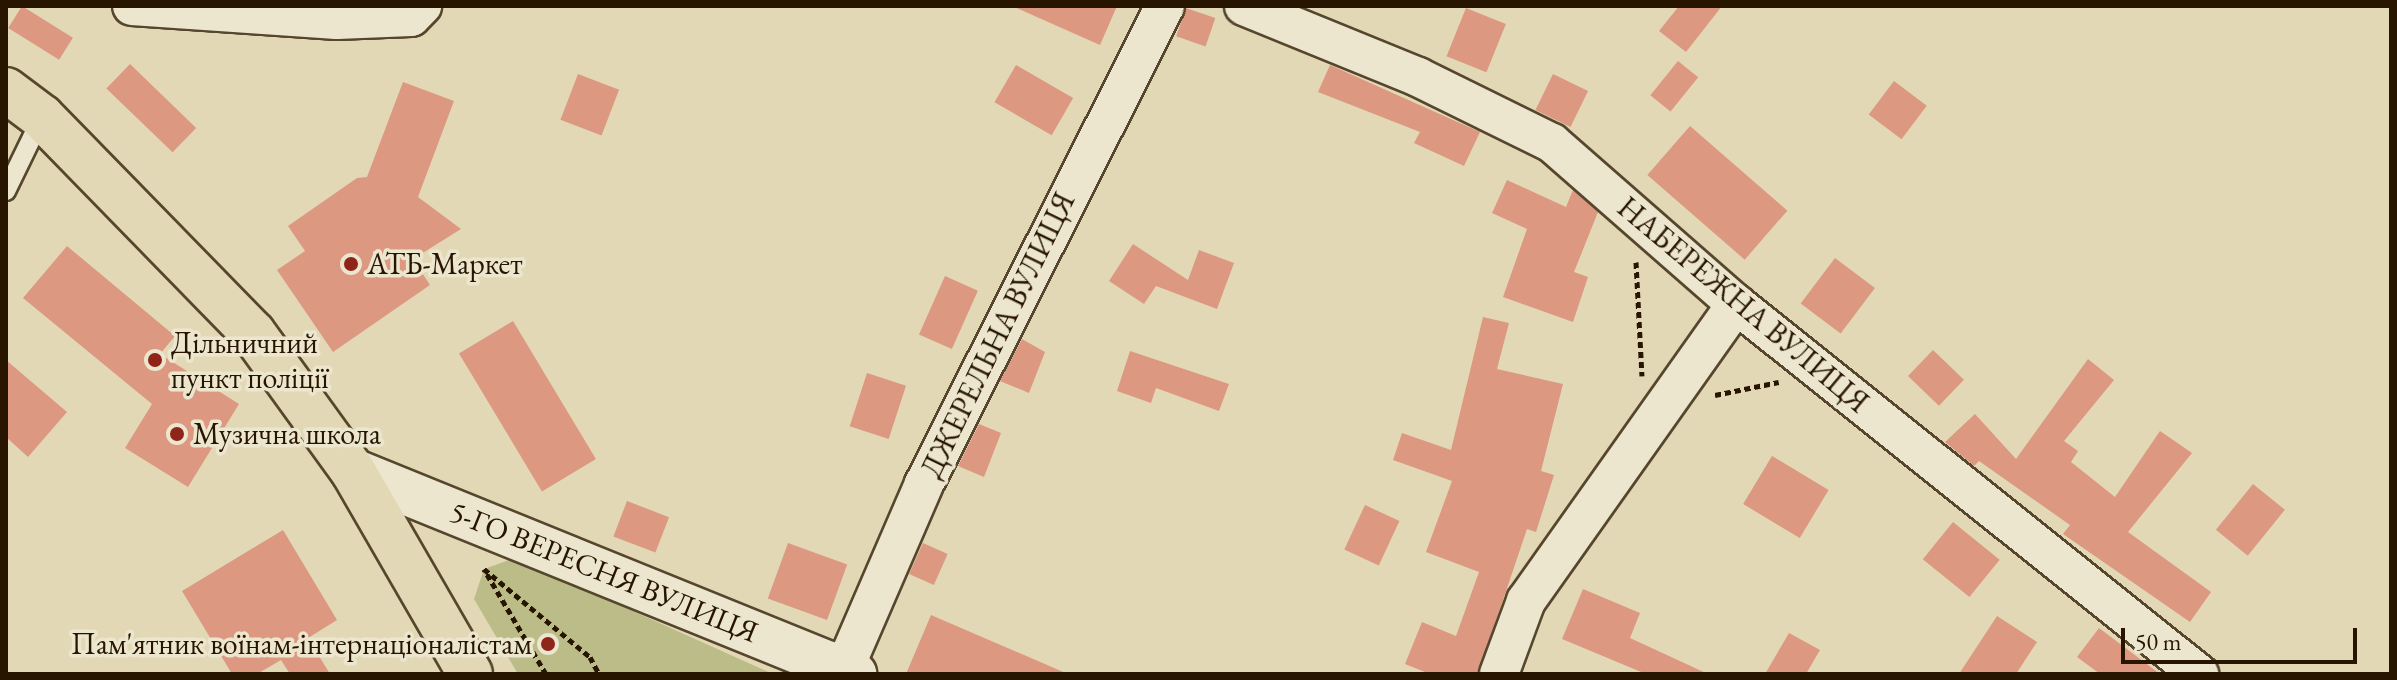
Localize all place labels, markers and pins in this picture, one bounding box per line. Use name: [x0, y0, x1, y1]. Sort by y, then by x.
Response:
place label: АТБ-Маркет: [367, 246, 523, 282]
marker: АТБ-Маркет: [342, 255, 360, 273]
place label: Дільничний пункт поліції: [171, 325, 329, 396]
marker: Дільничний пункт поліції: [146, 351, 164, 369]
place label: Музична школа: [193, 416, 381, 452]
marker: Музична школа: [168, 425, 186, 443]
place label: Пам'ятник воїнам-інтернаціоналістам: [71, 626, 532, 662]
marker: Пам'ятник воїнам-інтернаціоналістам: [539, 635, 557, 653]

